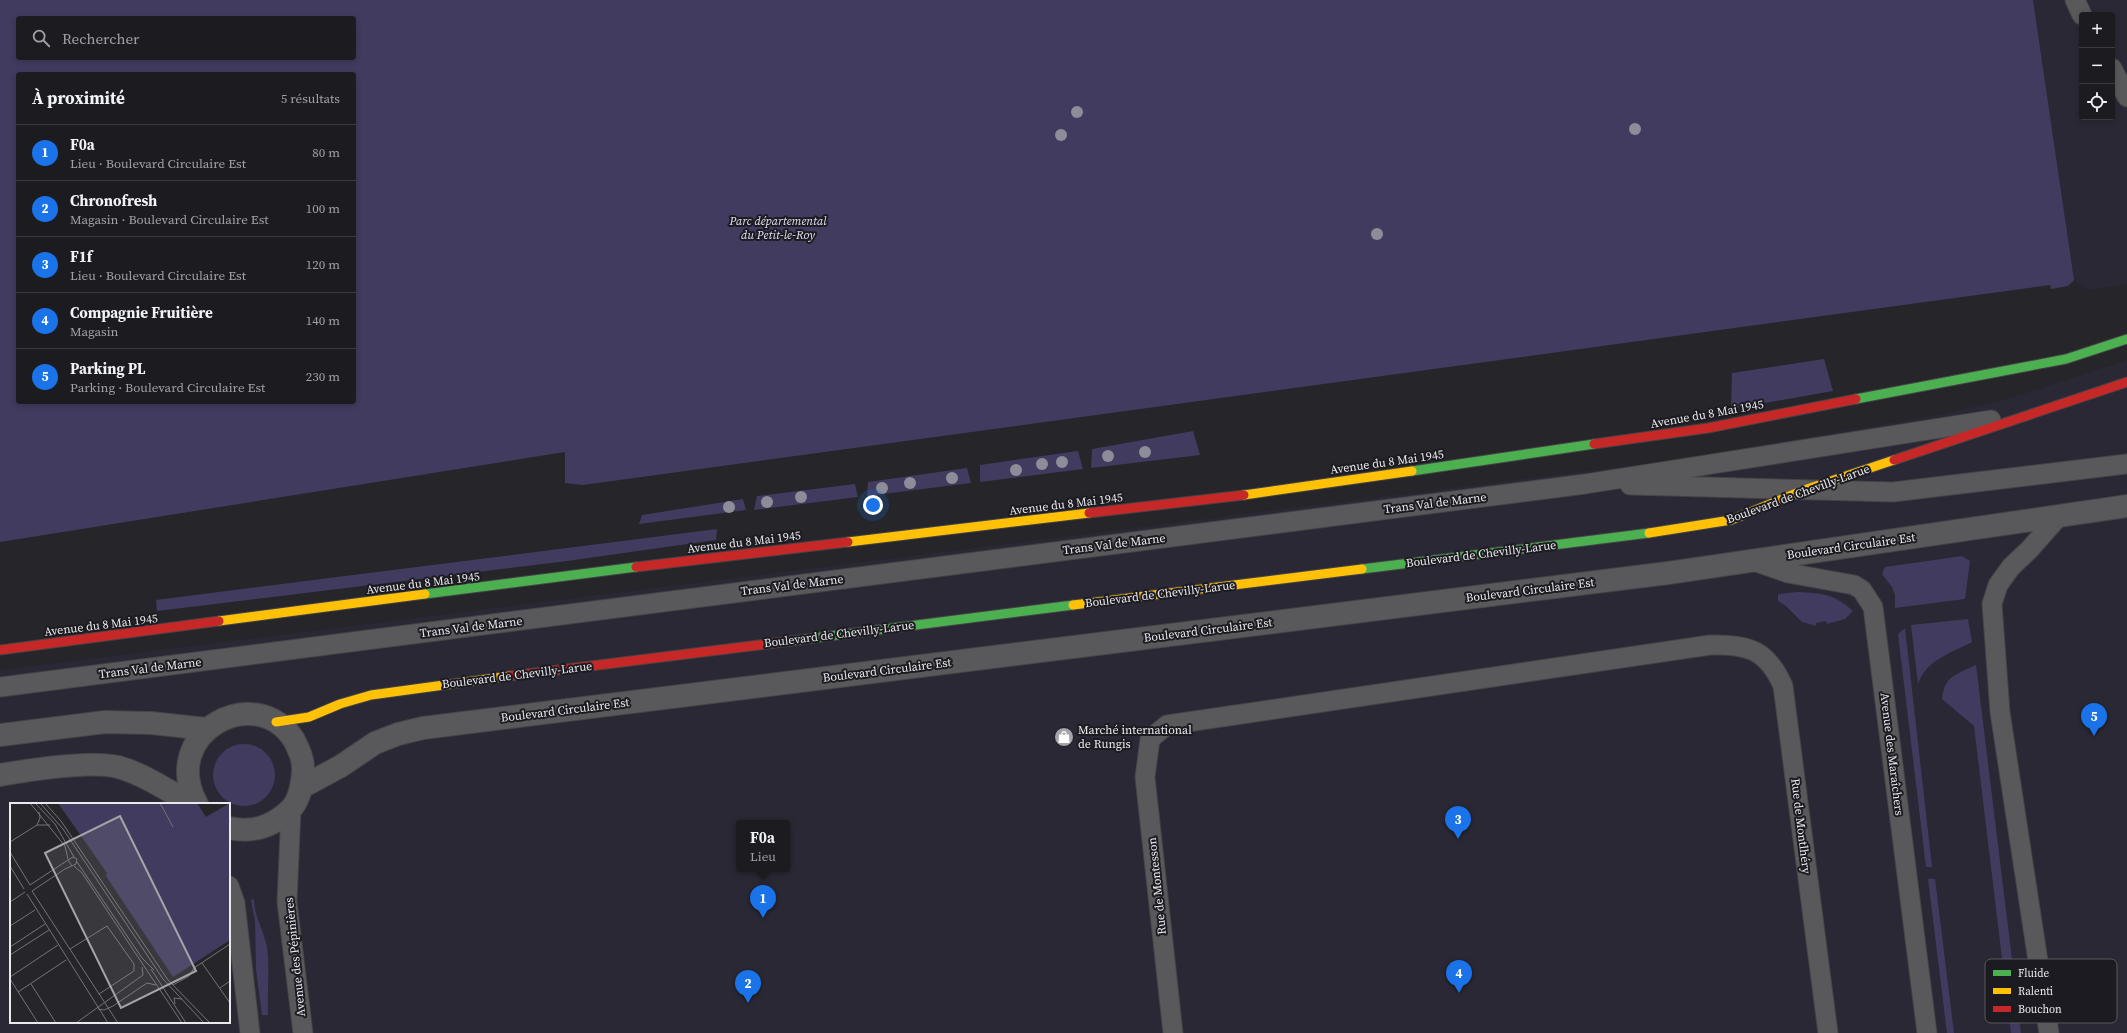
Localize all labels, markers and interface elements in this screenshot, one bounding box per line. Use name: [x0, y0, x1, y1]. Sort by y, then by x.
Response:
map controls: [2079, 12, 2115, 120]
button: +: [2079, 12, 2115, 48]
search box: [16, 16, 356, 60]
icon: search: [30, 27, 52, 49]
text: Rechercher: [62, 28, 139, 49]
button: −: [2079, 48, 2115, 84]
button: locate: [2079, 84, 2115, 120]
text: À proximité: [32, 86, 125, 110]
text: 5 résultats: [281, 90, 340, 107]
text: F0a: [70, 134, 95, 155]
text: 1: [41, 144, 49, 161]
text: 80 m: [312, 144, 340, 161]
text: Lieu · Boulevard Circulaire Est: [70, 155, 246, 172]
text: Chronofresh: [70, 190, 157, 211]
text: 2: [41, 200, 49, 217]
text: 100 m: [306, 200, 340, 217]
text: Magasin · Boulevard Circulaire Est: [70, 211, 269, 228]
park label: Parc départemental du Petit-le-Roy: [728, 213, 827, 243]
text: F1f: [70, 246, 92, 267]
text: 3: [41, 256, 49, 273]
text: 120 m: [306, 256, 340, 273]
text: Lieu · Boulevard Circulaire Est: [70, 267, 246, 284]
text: Compagnie Fruitière: [70, 302, 213, 323]
text: 4: [41, 312, 49, 329]
text: 140 m: [306, 312, 340, 329]
text: Magasin: [70, 323, 118, 340]
text: Parking PL: [70, 358, 146, 379]
text: 5: [41, 368, 49, 385]
text: 230 m: [306, 368, 340, 385]
text: Parking · Boulevard Circulaire Est: [70, 379, 265, 396]
street label: Avenue du 8 Mai 1945: [1649, 396, 1765, 432]
street label: Avenue du 8 Mai 1945: [1329, 446, 1445, 478]
street label: Boulevard de Chevilly-Larue: [1724, 461, 1872, 527]
street label: Avenue du 8 Mai 1945: [1008, 489, 1124, 519]
street label: Trans Val de Marne: [1383, 489, 1487, 517]
your location: [863, 495, 883, 515]
street label: Avenue du 8 Mai 1945: [686, 527, 802, 557]
street label: Boulevard Circulaire Est: [1786, 529, 1916, 563]
street label: Trans Val de Marne: [1062, 530, 1166, 558]
street label: Boulevard de Chevilly-Larue: [1405, 537, 1557, 571]
street label: Avenue du 8 Mai 1945: [365, 568, 481, 598]
street label: Trans Val de Marne: [740, 571, 844, 599]
street label: Boulevard Circulaire Est: [1465, 574, 1595, 606]
street label: Boulevard de Chevilly-Larue: [1084, 577, 1236, 611]
street label: Avenue du 8 Mai 1945: [43, 610, 159, 640]
street label: Trans Val de Marne: [419, 613, 523, 641]
street label: Boulevard Circulaire Est: [1143, 614, 1273, 646]
street label: Boulevard de Chevilly-Larue: [763, 617, 915, 651]
street label: Trans Val de Marne: [98, 654, 202, 682]
street label: Boulevard Circulaire Est: [822, 654, 952, 686]
street label: Boulevard de Chevilly-Larue: [441, 658, 593, 692]
street label: Avenue des Maraîchers: [1877, 692, 1907, 816]
street label: Boulevard Circulaire Est: [500, 694, 630, 726]
pin: 5: [2081, 703, 2107, 736]
place label: Marché international de Rungis: [1078, 722, 1192, 752]
shop icon: Marché international de Rungis: [1053, 726, 1075, 748]
street label: Rue de Montlhéry: [1787, 778, 1815, 875]
inset map: [10, 803, 230, 1023]
pin: 3: [1445, 806, 1471, 839]
popup: [736, 820, 790, 872]
text: F0a: [750, 827, 775, 848]
street label: Rue de Montesson: [1144, 836, 1170, 936]
text: Lieu: [750, 848, 776, 865]
pin: 1: [750, 885, 776, 918]
street label: Avenue des Pépinières: [281, 897, 309, 1017]
legend: [1985, 959, 2117, 1023]
pin: 4: [1446, 960, 1472, 993]
text: Fluide: [2018, 966, 2049, 981]
pin: 2: [735, 970, 761, 1003]
text: Ralenti: [2018, 984, 2053, 999]
text: Bouchon: [2018, 1002, 2062, 1017]

